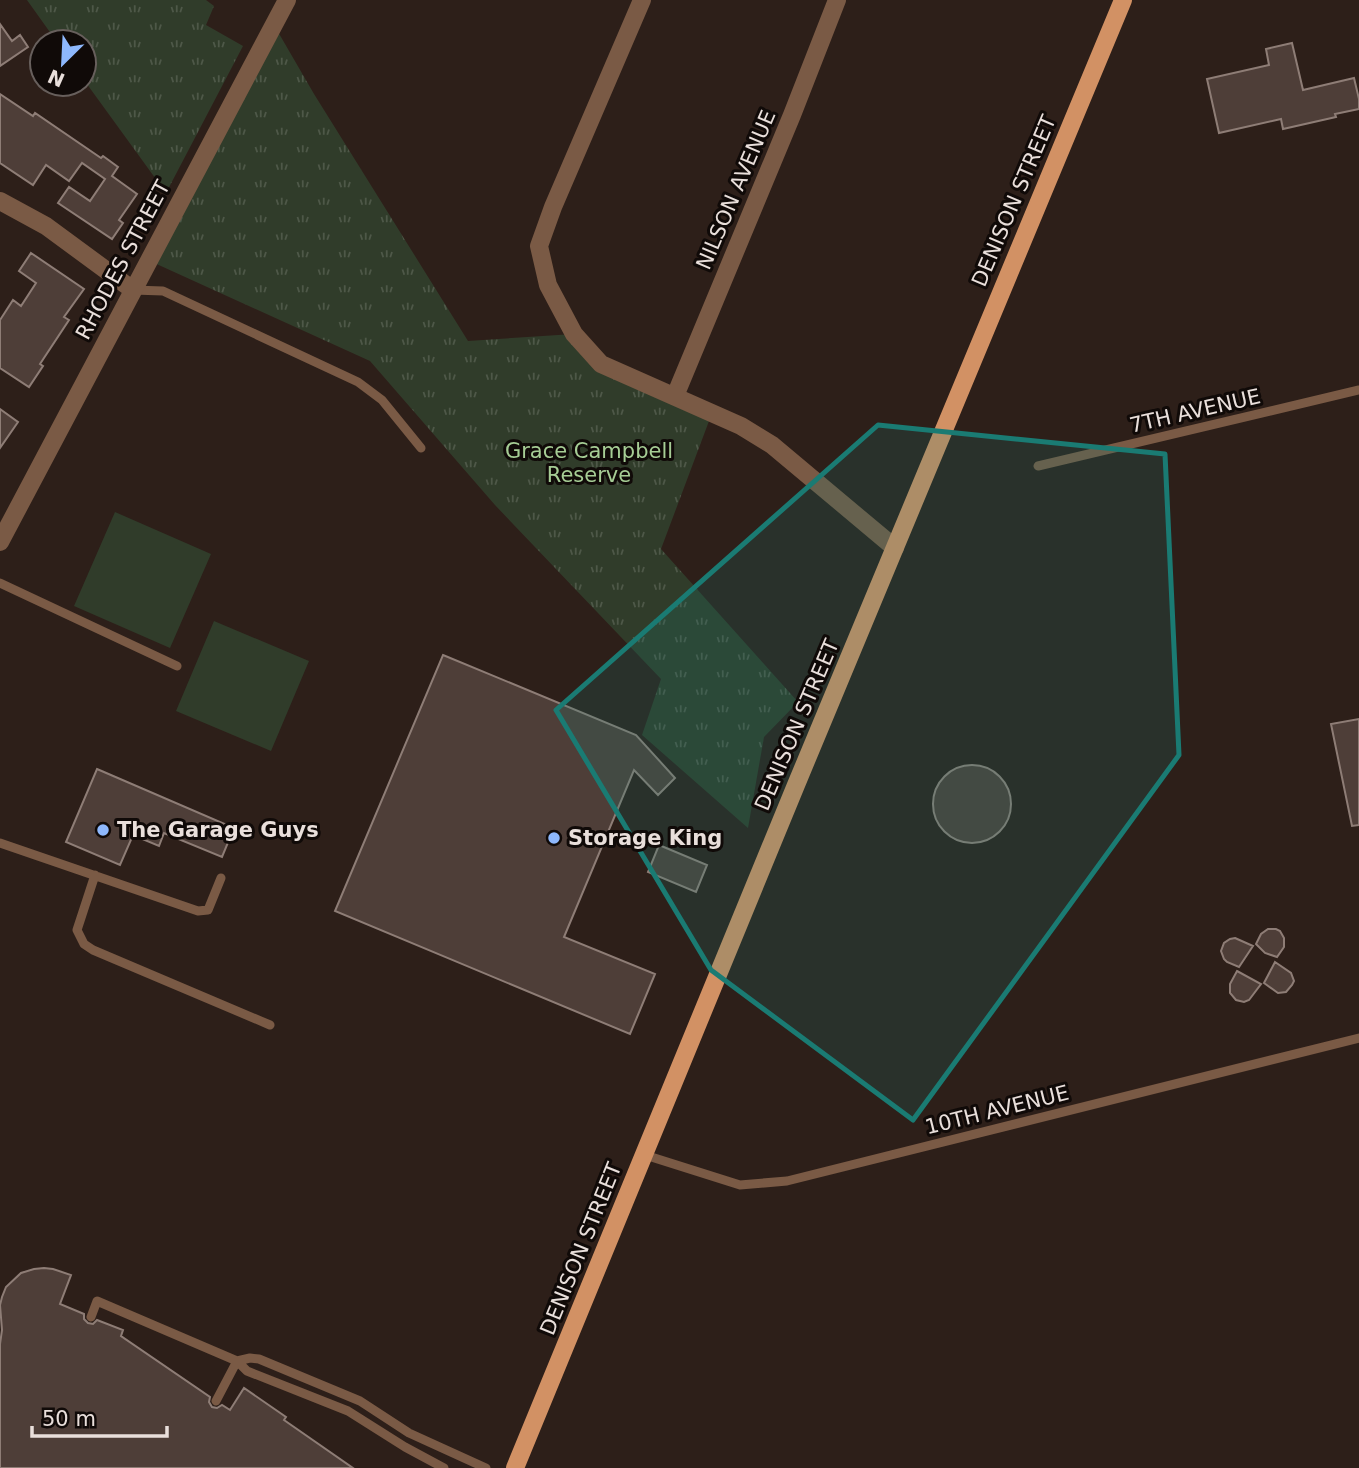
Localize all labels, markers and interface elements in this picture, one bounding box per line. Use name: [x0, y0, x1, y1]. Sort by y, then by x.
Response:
north arrow: [28, 28, 98, 98]
text: N: [44, 65, 68, 92]
street label: NILSON AVENUE: [692, 107, 780, 273]
street label: DENISON STREET: [967, 112, 1061, 290]
street label: RHODES STREET: [71, 176, 175, 344]
street label: 7TH AVENUE: [1127, 384, 1263, 438]
park label: Grace Campbell Reserve: [505, 439, 673, 487]
street label: DENISON STREET: [750, 636, 844, 814]
place label: The Garage Guys: [117, 818, 319, 842]
marker: The Garage Guys: [95, 822, 111, 838]
place label: Storage King: [568, 826, 722, 850]
marker: Storage King: [546, 830, 562, 846]
street label: 10TH AVENUE: [923, 1081, 1071, 1139]
street label: DENISON STREET: [535, 1159, 627, 1339]
scale bar: [32, 1394, 166, 1438]
text: 50 m: [42, 1407, 96, 1431]

